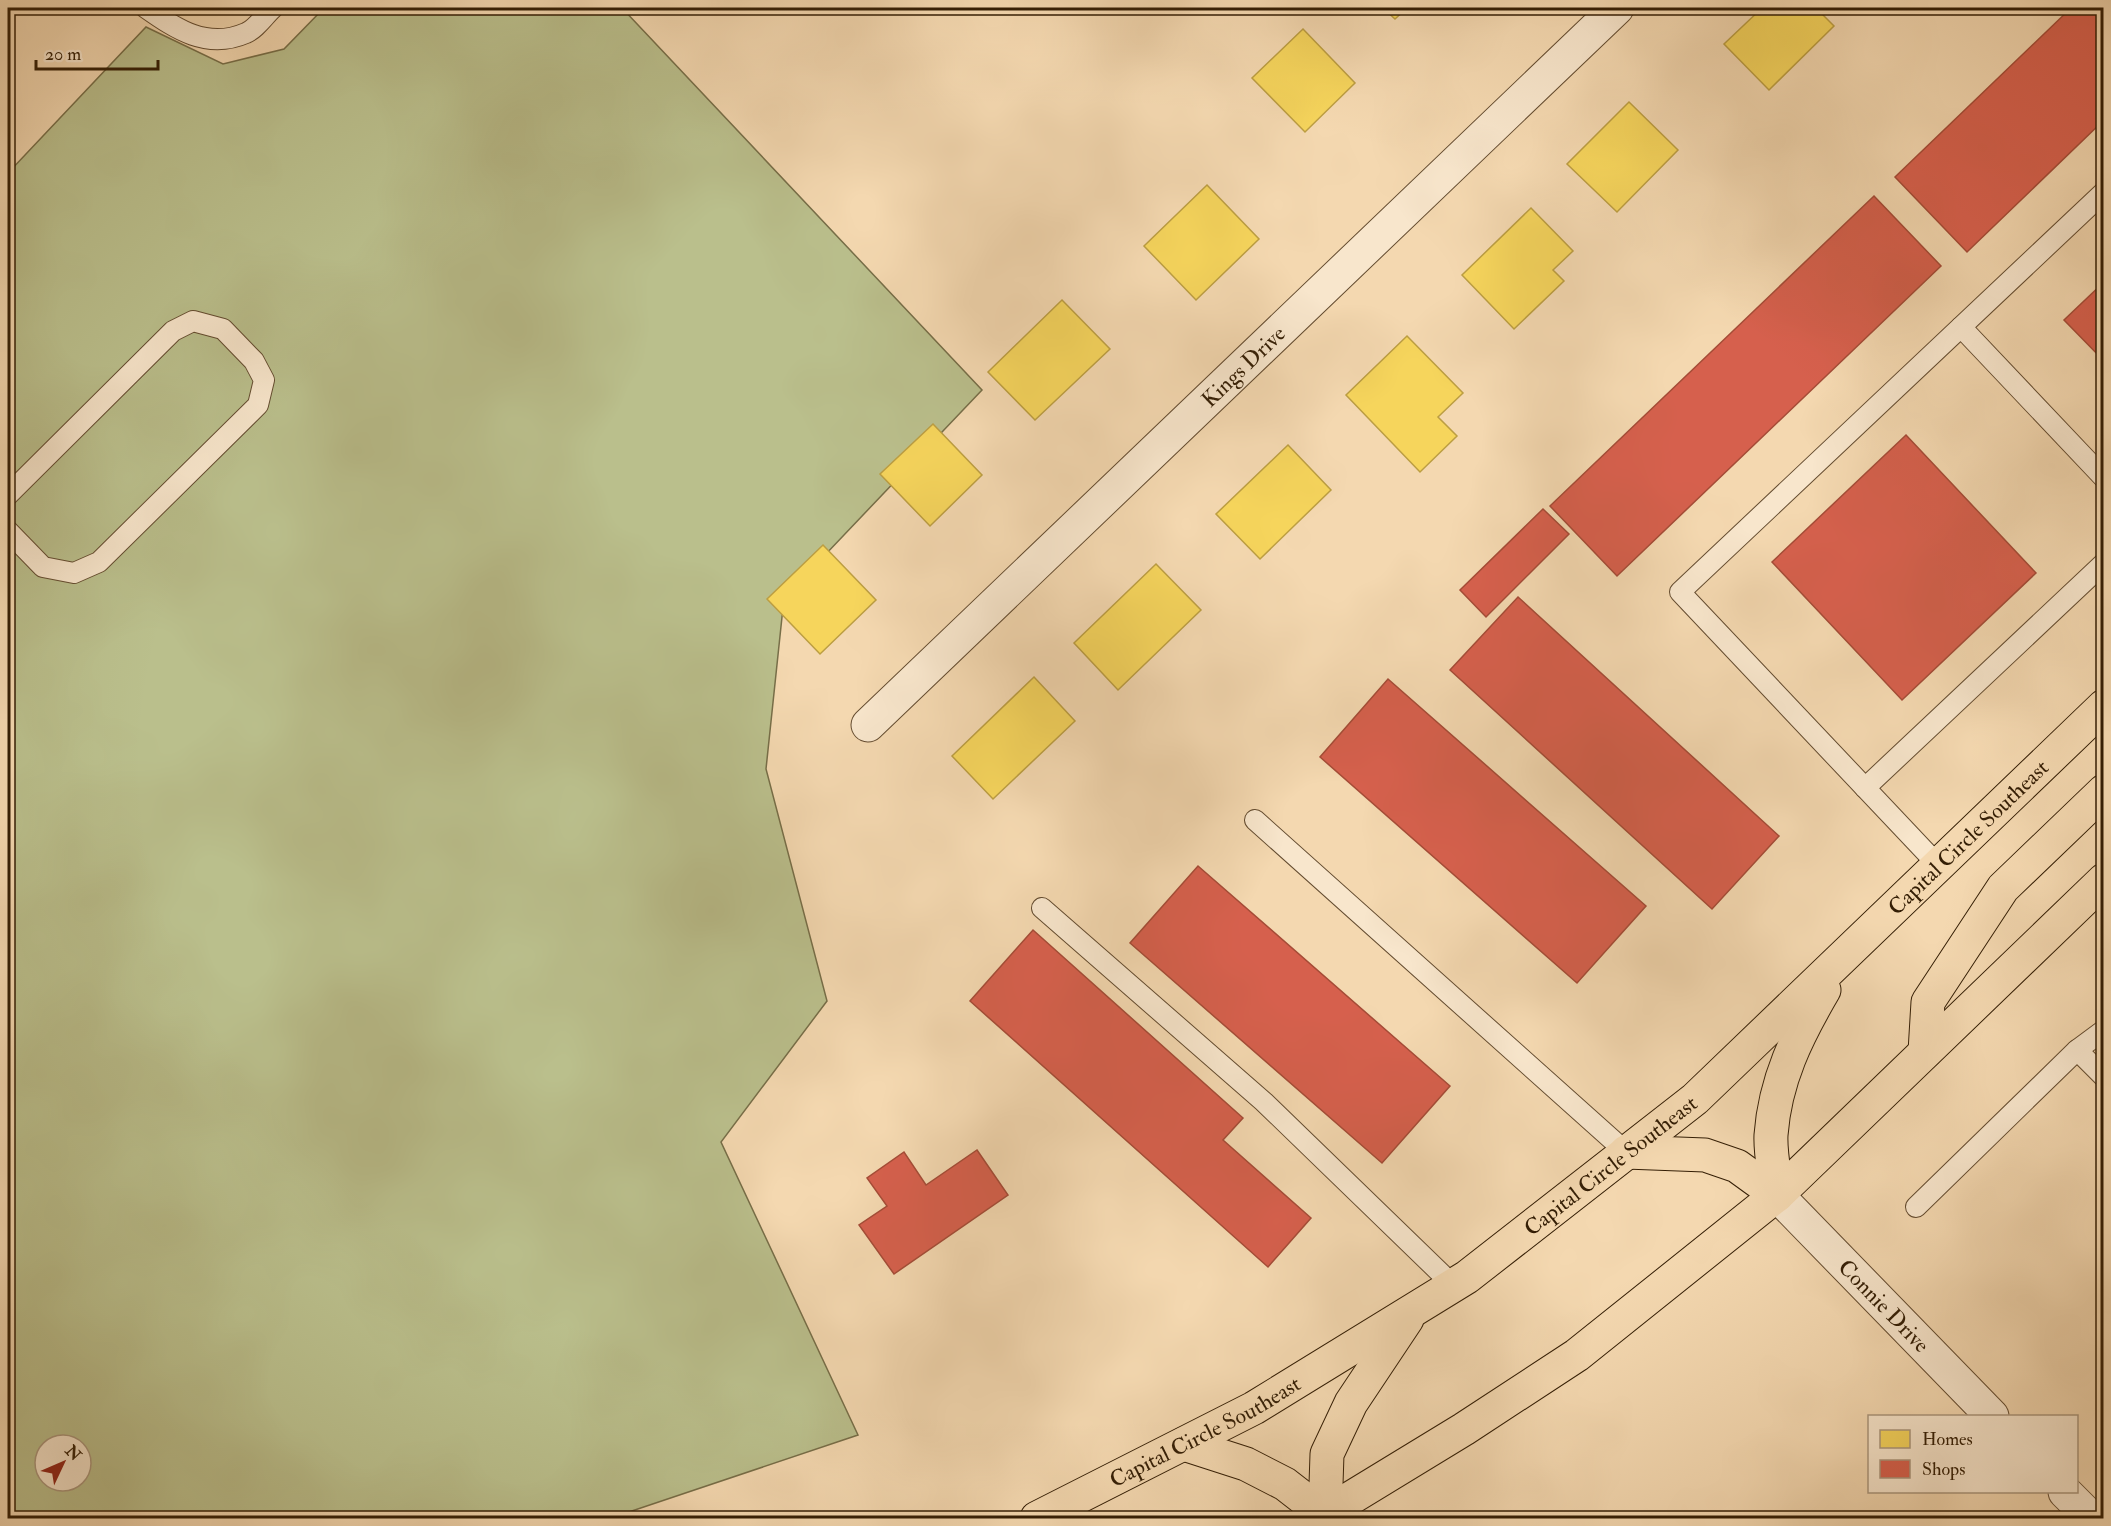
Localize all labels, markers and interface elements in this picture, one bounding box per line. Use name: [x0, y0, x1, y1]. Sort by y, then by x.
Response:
scale bar: [36, 33, 158, 71]
text: 20 m: [45, 43, 81, 66]
street label: Kings Drive: [1196, 320, 1292, 414]
street label: Capital Circle Southeast: [1882, 754, 2055, 921]
street label: Capital Circle Southeast: [1519, 1090, 1703, 1242]
street label: Connie Drive: [1832, 1254, 1935, 1359]
street label: Capital Circle Southeast: [1105, 1370, 1306, 1494]
legend: [1868, 1415, 2078, 1493]
text: Homes: [1922, 1428, 1973, 1451]
north arrow: [33, 1433, 93, 1493]
text: N: [60, 1440, 86, 1466]
text: Shops: [1922, 1458, 1965, 1481]

